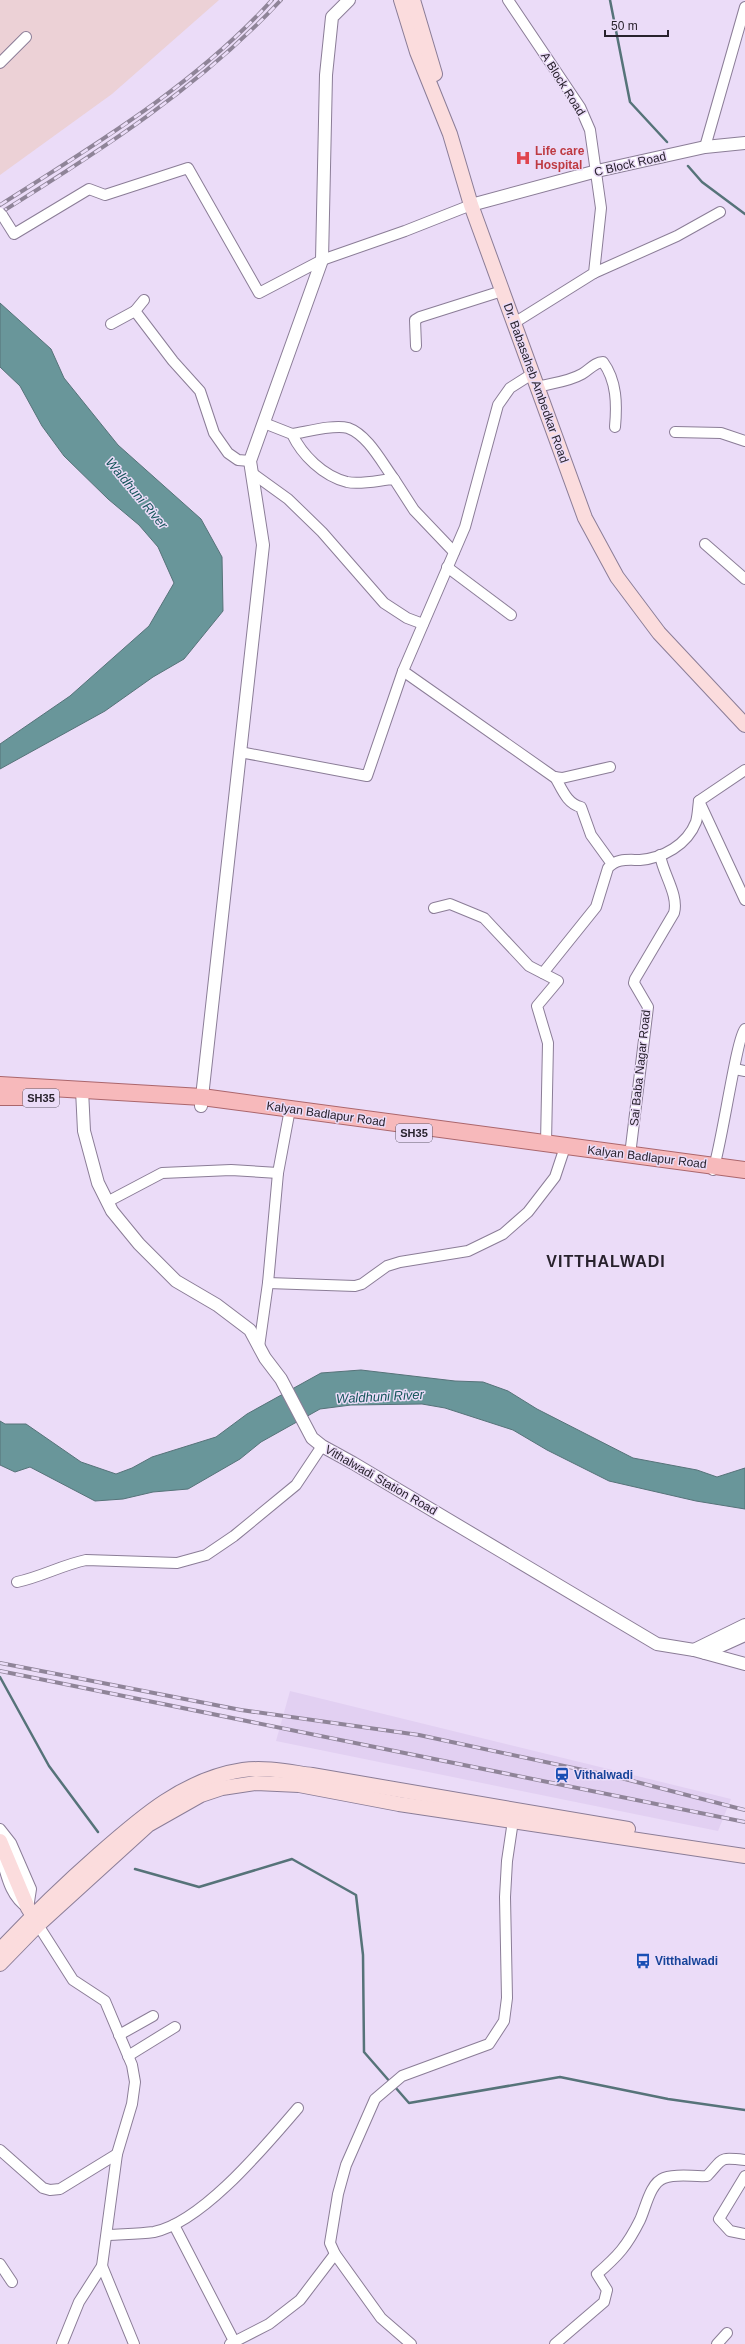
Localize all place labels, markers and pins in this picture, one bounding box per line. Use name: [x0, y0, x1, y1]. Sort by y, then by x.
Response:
place label: Life care Hospital: [535, 144, 585, 172]
hospital icon: Life care Hospital: [514, 149, 532, 167]
station icon: Vithalwadi: [553, 1766, 571, 1784]
place label: Vithalwadi: [574, 1768, 633, 1782]
bus stop icon: Vitthalwadi: [634, 1952, 652, 1970]
place label: Vitthalwadi: [655, 1954, 718, 1968]

